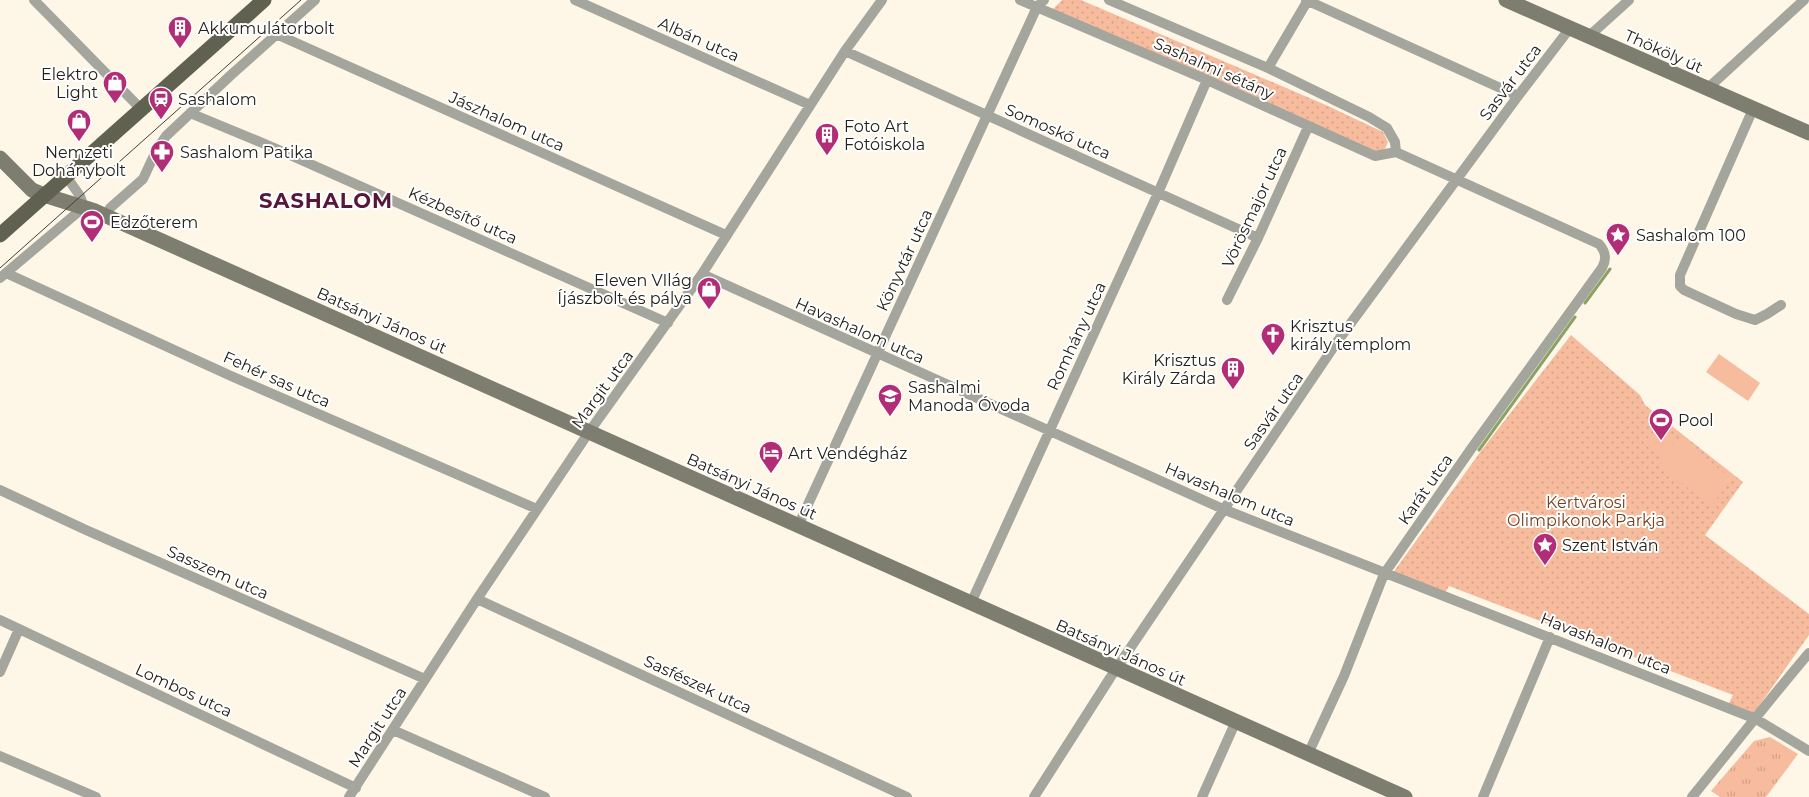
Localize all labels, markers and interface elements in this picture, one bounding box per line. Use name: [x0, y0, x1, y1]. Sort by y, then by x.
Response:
street label: Albán utca: [655, 13, 742, 66]
building icon: Akkumulátorbolt: [167, 15, 193, 49]
place label: Akkumulátorbolt: [198, 19, 335, 38]
street label: Thököly út: [1622, 26, 1706, 77]
street label: Sashalmi sétány: [1151, 33, 1277, 104]
street label: Sasvár utca: [1476, 40, 1545, 124]
place label: Elektro Light: [41, 65, 98, 102]
shop icon: Elektro Light: [102, 70, 128, 104]
station icon: Sashalom: [148, 86, 174, 120]
street label: Jászhalom utca: [445, 87, 568, 155]
place label: Sashalom: [178, 90, 257, 109]
street label: Somoskő utca: [1002, 100, 1114, 163]
shop icon: Nemzeti Dohánybolt: [66, 108, 92, 142]
place label: Foto Art Fotóiskola: [844, 117, 925, 154]
building icon: Foto Art Fotóiskola: [814, 122, 840, 156]
pharmacy icon: Sashalom Patika: [149, 139, 175, 173]
place label: Nemzeti Dohánybolt: [32, 143, 127, 180]
place label: Sashalom Patika: [180, 143, 313, 162]
street label: Vörösmajor utca: [1218, 144, 1291, 271]
street label: Kézbesítő utca: [405, 183, 520, 248]
district label: SASHALOM: [259, 188, 393, 213]
street label: Könyvtár utca: [872, 206, 936, 314]
sports icon: Edzőterem: [79, 209, 105, 243]
place label: Edzőterem: [110, 213, 198, 232]
place icon: Sashalom 100: [1605, 222, 1631, 256]
place label: Sashalom 100: [1636, 226, 1746, 245]
place label: Eleven VIlág Íjászbolt és pálya: [557, 271, 692, 308]
shop icon: Eleven VIlág Íjászbolt és pálya: [696, 276, 722, 310]
street label: Romhány utca: [1043, 279, 1110, 394]
street label: Batsányi János út: [314, 283, 450, 358]
street label: Havashalom utca: [792, 293, 927, 367]
place label: Krisztus király templom: [1290, 317, 1411, 354]
church icon: Krisztus király templom: [1260, 322, 1286, 356]
street label: Margit utca: [568, 346, 637, 432]
street label: Fehér sas utca: [220, 347, 333, 412]
place label: Krisztus Király Zárda: [1122, 351, 1216, 388]
building icon: Krisztus Király Zárda: [1220, 356, 1246, 390]
street label: Sasvár utca: [1240, 369, 1307, 454]
place label: Sashalmi Manoda Óvoda: [908, 378, 1030, 415]
school or university icon: Sashalmi Manoda Óvoda: [877, 383, 903, 417]
sports icon: Pool: [1648, 407, 1674, 441]
place label: Pool: [1678, 411, 1714, 430]
hotel icon: Art Vendégház: [758, 440, 784, 474]
place label: Art Vendégház: [788, 444, 908, 463]
street label: Batsányi János út: [684, 449, 820, 524]
street label: Karát utca: [1394, 450, 1457, 528]
street label: Havashalom utca: [1162, 459, 1298, 530]
park label: Kertvárosi Olimpikonok Parkja: [1507, 493, 1665, 530]
place icon: Szent István: [1532, 532, 1558, 566]
place label: Szent István: [1562, 536, 1659, 555]
street label: Sasszem utca: [164, 542, 272, 603]
street label: Havashalom utca: [1538, 609, 1674, 678]
street label: Batsányi János út: [1053, 615, 1189, 690]
street label: Sasfészek utca: [641, 651, 755, 718]
street label: Lombos utca: [132, 660, 235, 721]
street label: Margit utca: [344, 683, 410, 771]

